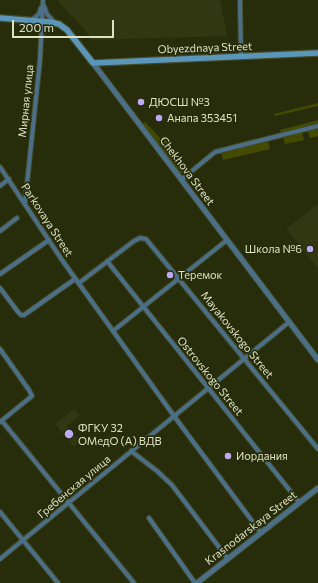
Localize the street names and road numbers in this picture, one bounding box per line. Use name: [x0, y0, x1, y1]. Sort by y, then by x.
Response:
street label: Obyezdnaya Street: [157, 40, 253, 56]
street label: Мирная улица: [16, 64, 36, 138]
street label: Chekhova Street: [157, 134, 217, 208]
street label: Parkovaya Street: [18, 181, 76, 259]
street label: Mayakovskogo Street: [198, 289, 276, 381]
street label: Ostrovskogo Street: [174, 334, 246, 418]
street label: Гребенская улица: [35, 453, 113, 521]
street label: Krasnodarskaya Street: [203, 488, 299, 568]

